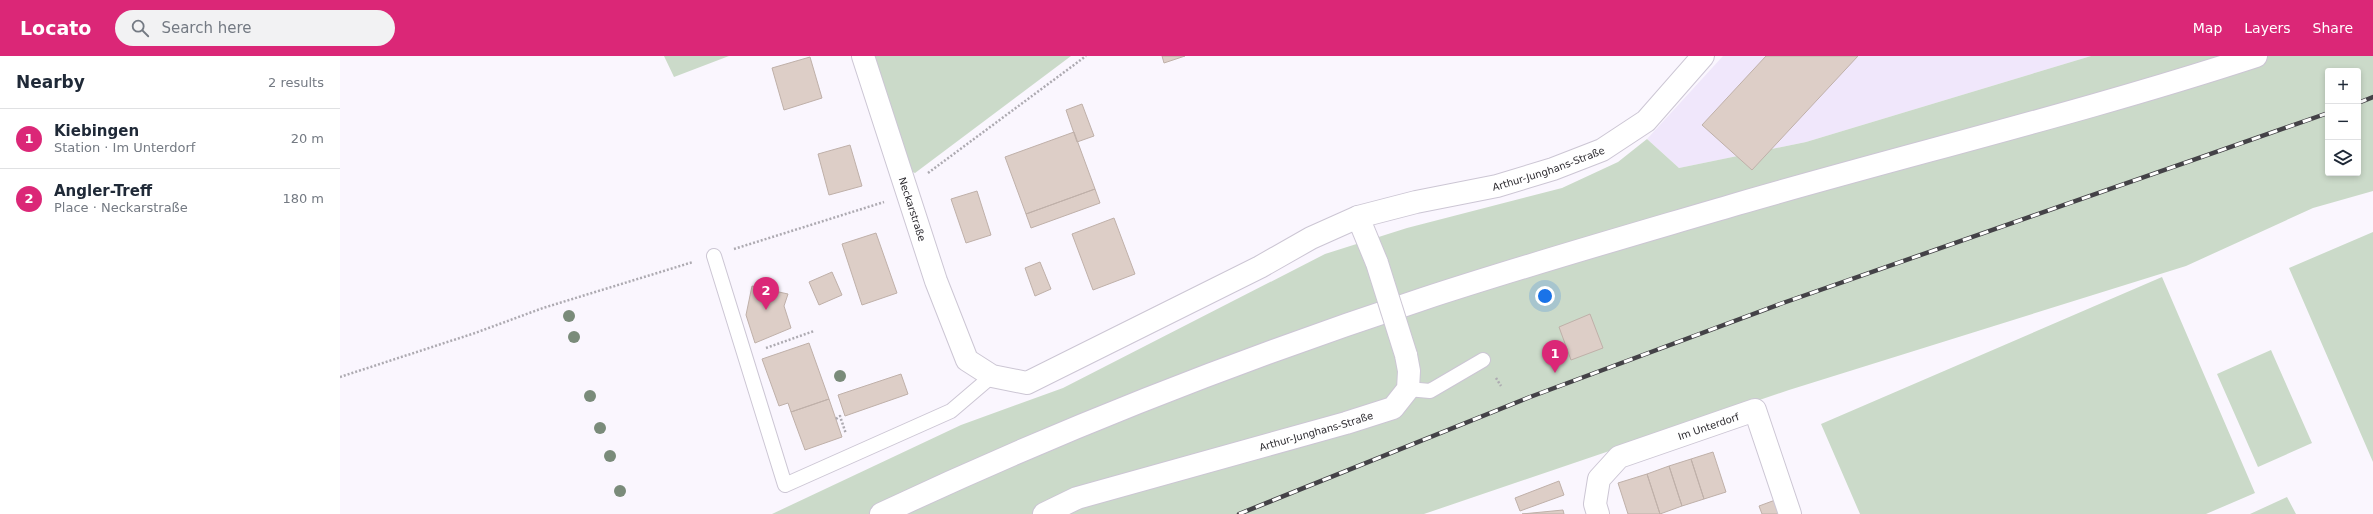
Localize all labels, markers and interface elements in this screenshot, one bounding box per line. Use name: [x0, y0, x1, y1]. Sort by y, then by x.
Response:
search box: [115, 10, 395, 46]
text: Locato: [20, 17, 91, 39]
icon: search: [129, 17, 151, 39]
text: Search here: [161, 19, 252, 37]
text: Map: [2193, 20, 2222, 36]
text: Layers: [2244, 20, 2291, 36]
text: Share: [2313, 20, 2353, 36]
map controls: [2325, 68, 2361, 176]
button: +: [2325, 68, 2361, 104]
text: Nearby: [16, 72, 85, 92]
text: 2 results: [268, 75, 324, 90]
button: −: [2325, 104, 2361, 140]
text: Kiebingen: [54, 122, 139, 140]
text: 1: [24, 131, 34, 146]
text: 20 m: [291, 131, 324, 146]
text: Station · Im Unterdorf: [54, 140, 195, 155]
button: layers: [2325, 140, 2361, 176]
street label: Arthur-Junghans-Straße: [1491, 144, 1606, 192]
street label: Neckarstraße: [897, 176, 928, 243]
text: Angler-Treff: [54, 182, 152, 200]
text: 2: [24, 191, 34, 206]
text: 180 m: [282, 191, 324, 206]
text: Place · Neckarstraße: [54, 200, 188, 215]
pin: 2: [753, 277, 779, 310]
your location: [1535, 286, 1555, 306]
pin: 1: [1542, 340, 1568, 373]
street label: Arthur-Junghans-Straße: [1258, 409, 1374, 452]
street label: Im Unterdorf: [1676, 410, 1741, 442]

